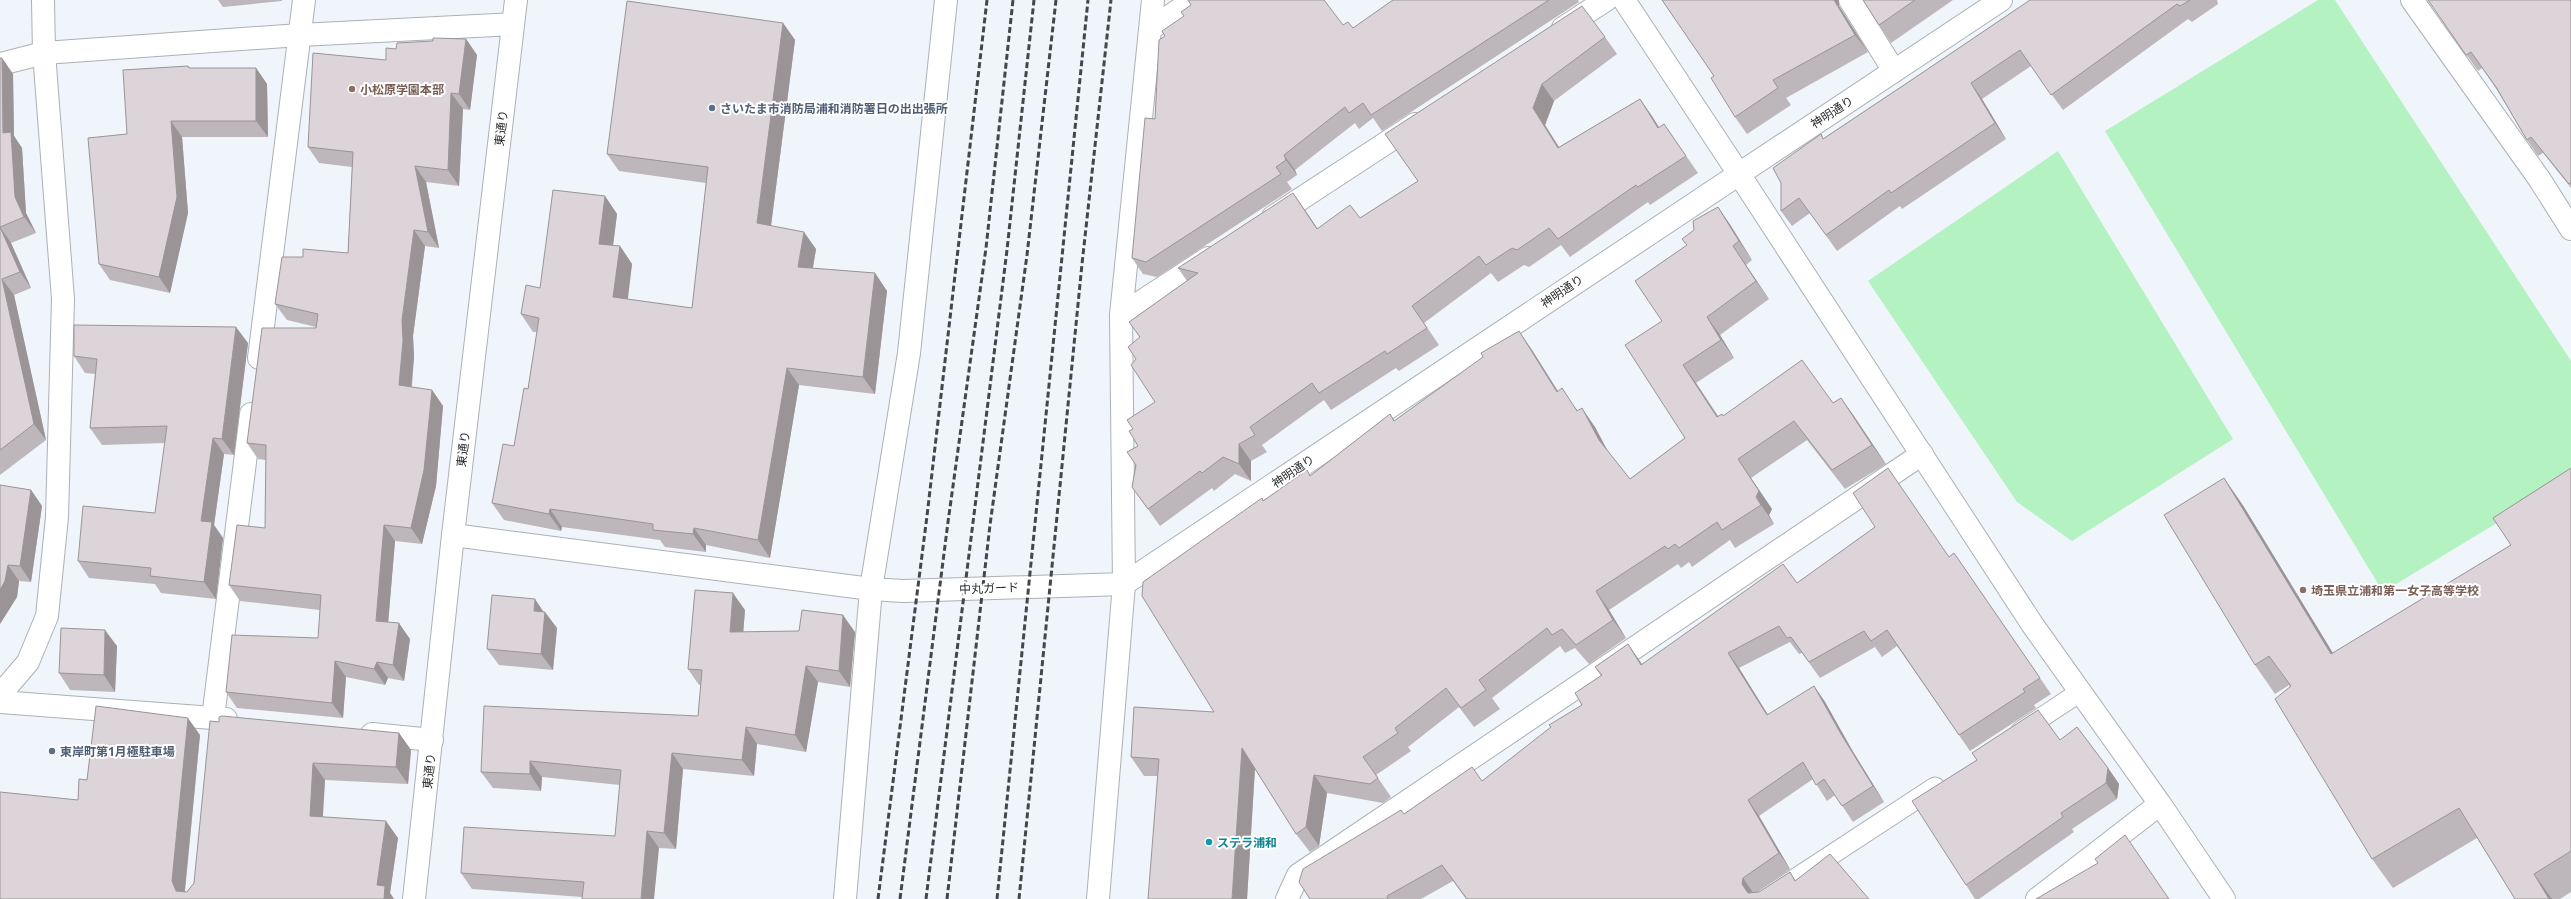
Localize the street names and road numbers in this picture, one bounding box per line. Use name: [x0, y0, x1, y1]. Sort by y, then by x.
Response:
street label: 神明通り: [1807, 92, 1857, 132]
street label: 東通り: [490, 109, 512, 147]
street label: 神明通り: [1537, 271, 1587, 311]
street label: 東通り: [452, 430, 474, 468]
street label: 神明通り: [1268, 451, 1318, 491]
street label: 中丸ガード: [959, 578, 1019, 598]
street label: 東通り: [419, 752, 439, 790]

